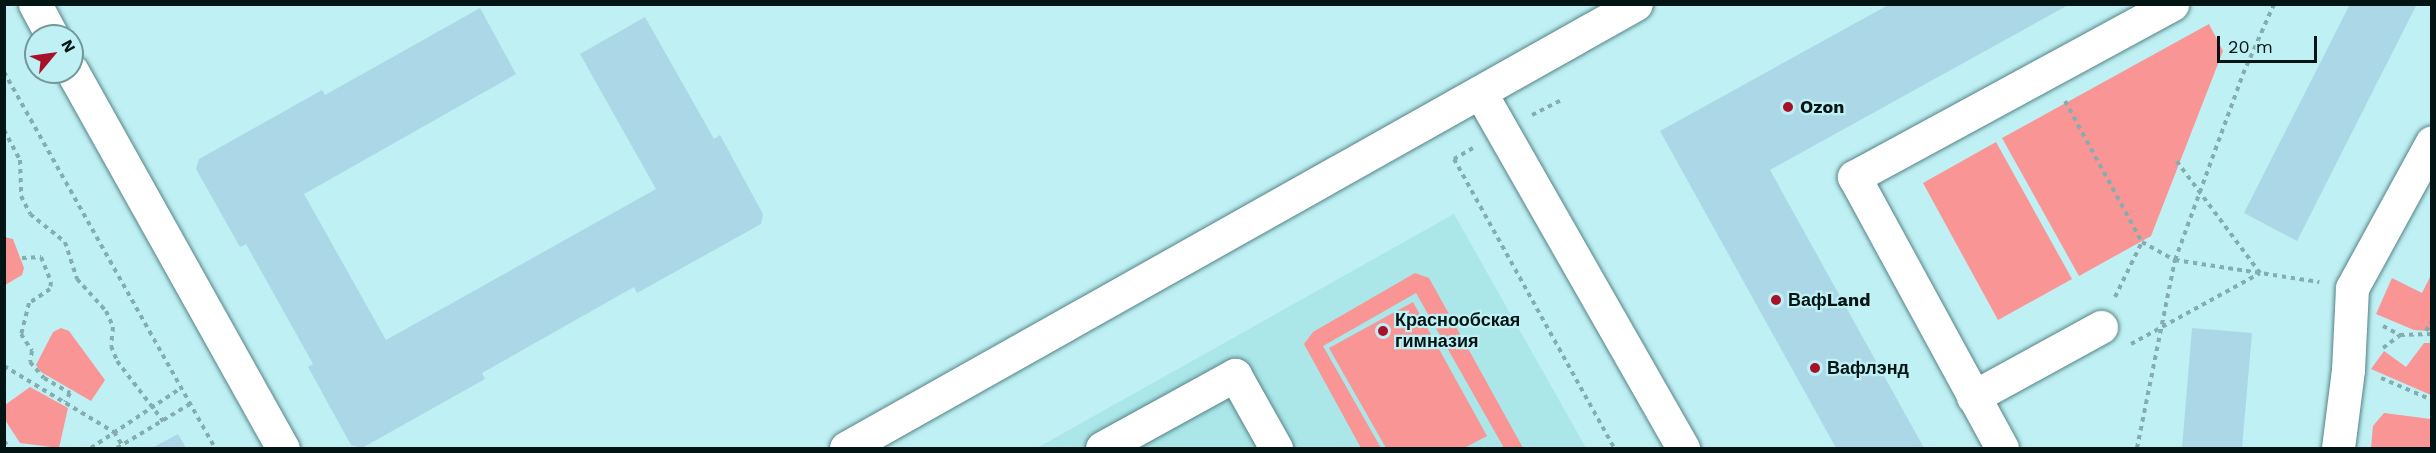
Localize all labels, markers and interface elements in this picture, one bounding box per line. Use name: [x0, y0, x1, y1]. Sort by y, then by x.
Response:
north arrow: [24, 24, 84, 84]
scale bar: [2220, 24, 2320, 62]
text: N: [57, 36, 80, 56]
text: 20 m: [2228, 36, 2273, 57]
place label: Ozon: [1800, 96, 1844, 118]
marker: Ozon: [1781, 100, 1795, 114]
place label: ВафLand: [1788, 289, 1870, 311]
marker: ВафLand: [1769, 293, 1783, 307]
place label: Краснообская гимназия: [1395, 310, 1520, 352]
marker: Краснообская гимназия: [1376, 324, 1390, 338]
place label: Вафлэнд: [1827, 357, 1909, 379]
marker: Вафлэнд: [1808, 361, 1822, 375]

